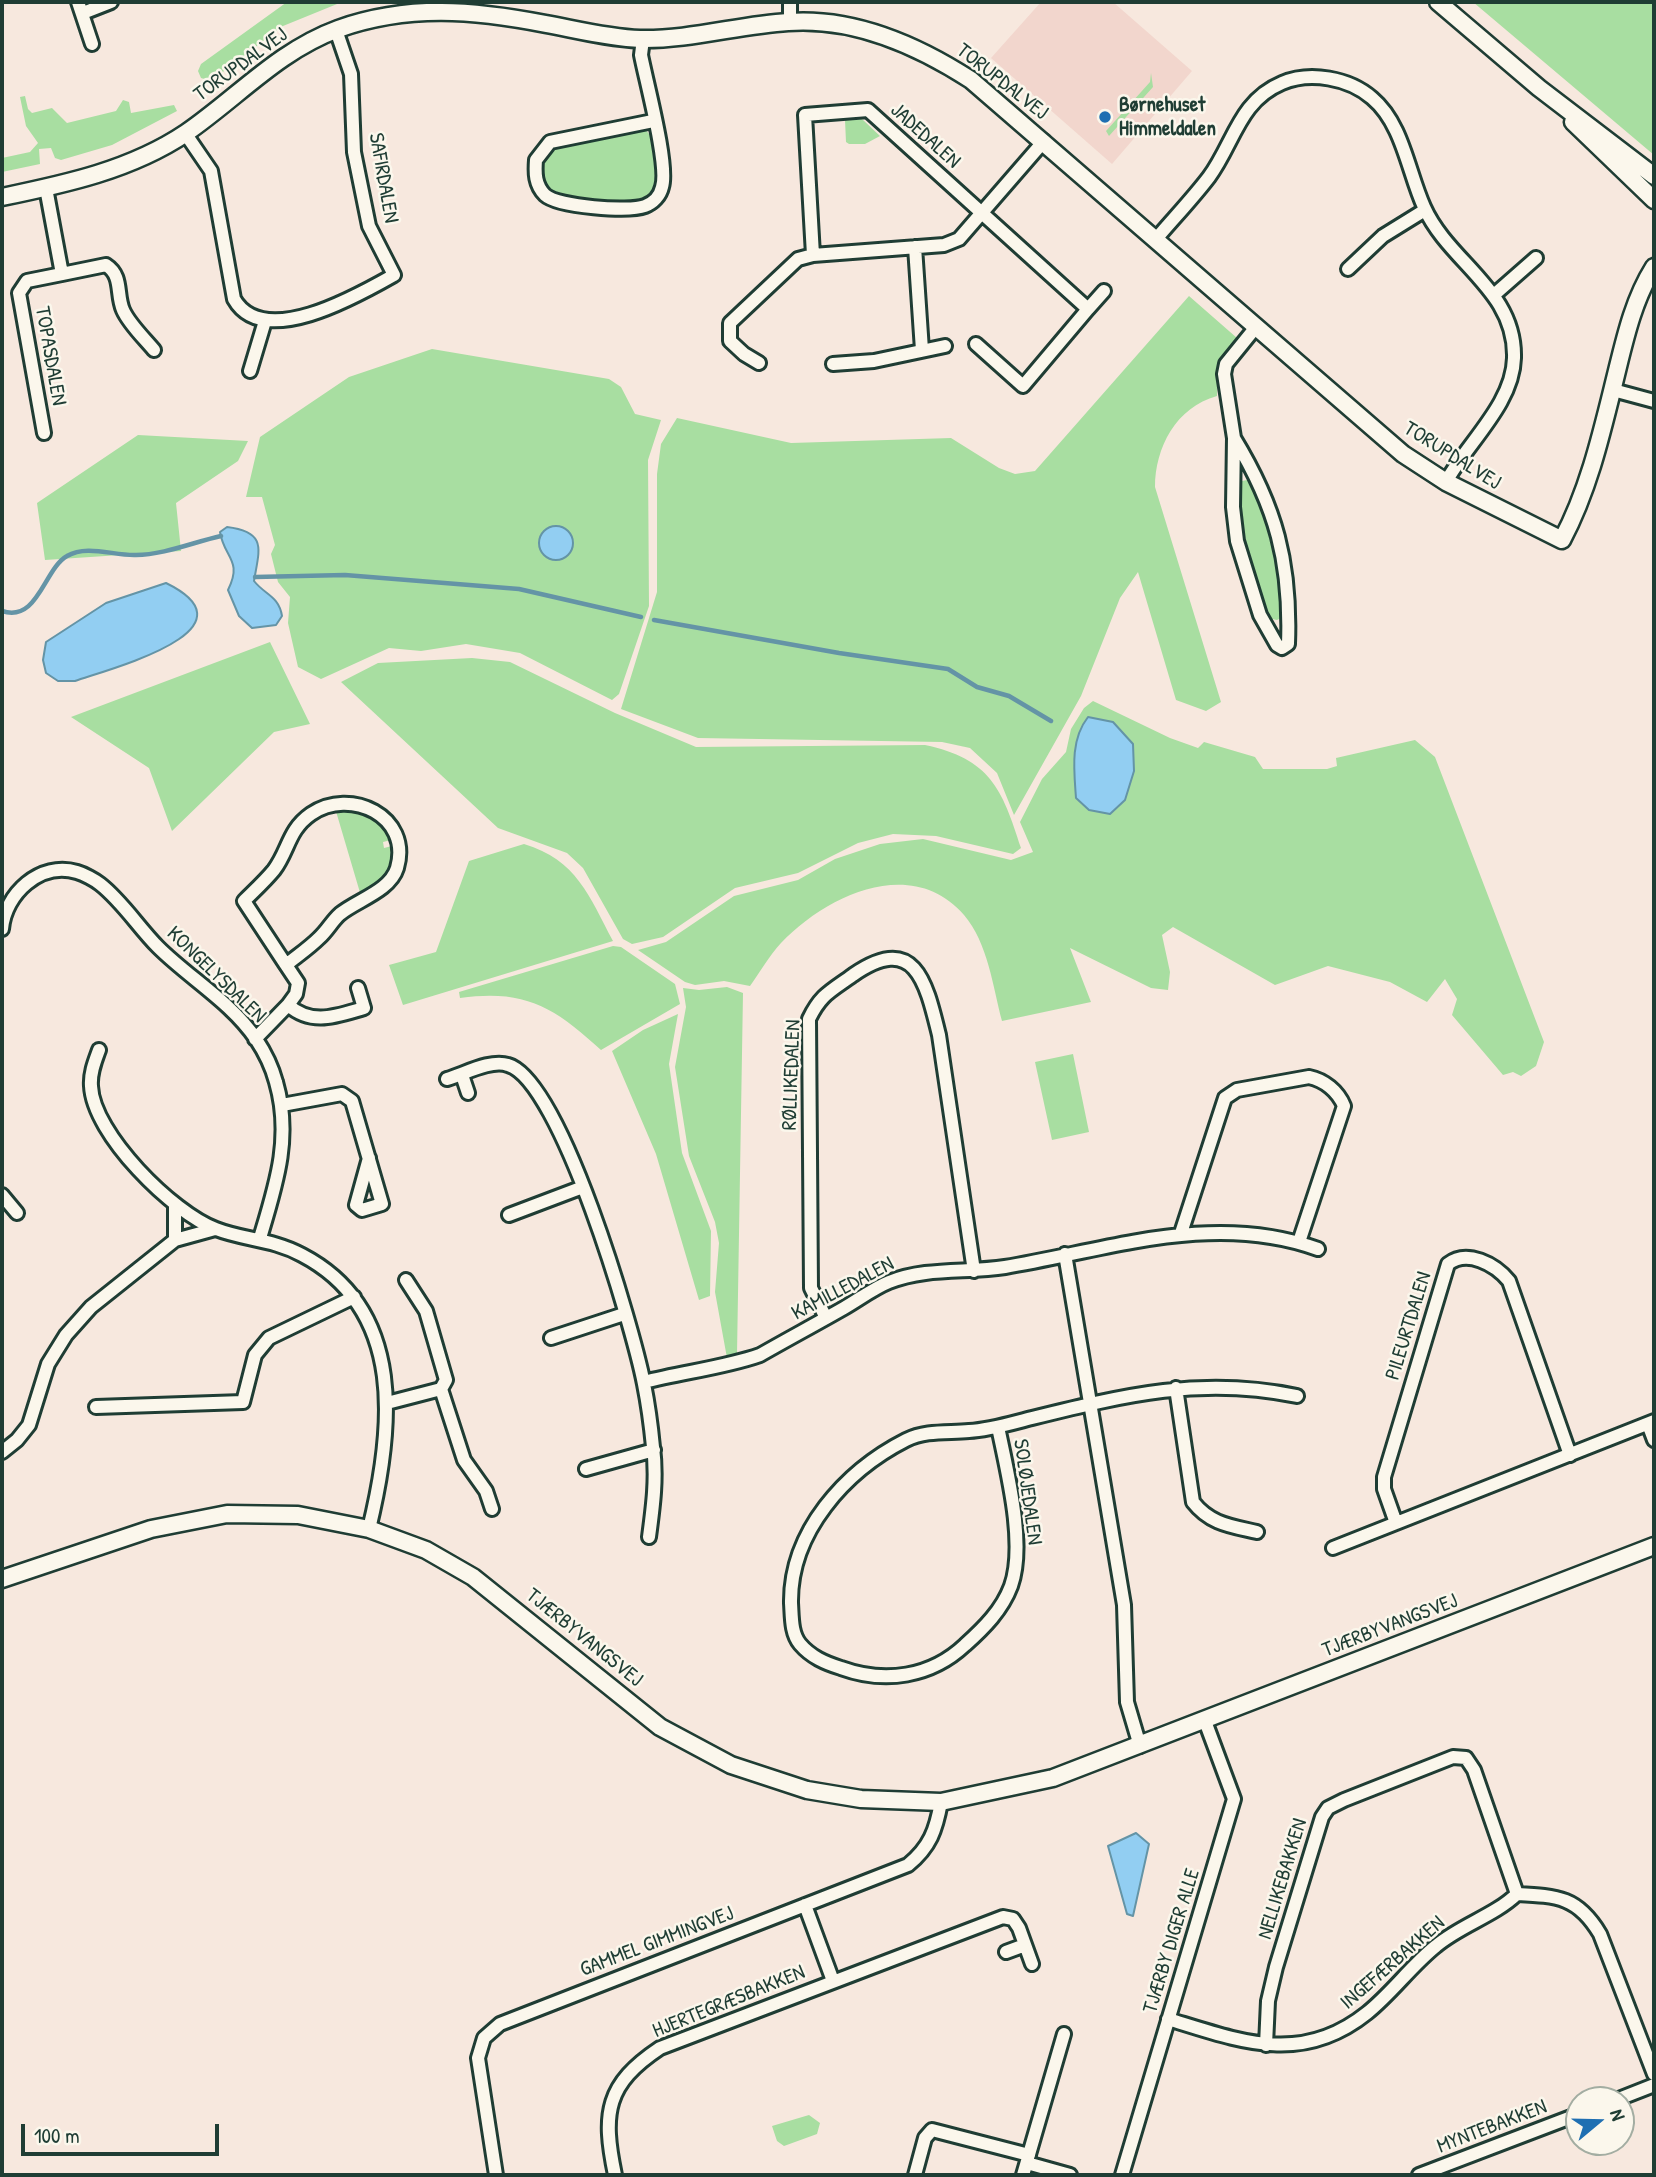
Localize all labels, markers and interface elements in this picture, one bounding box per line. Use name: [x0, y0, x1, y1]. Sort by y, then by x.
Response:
street label: TORUPDALVEJ: [189, 23, 293, 107]
street label: TORUPDALVEJ: [951, 38, 1053, 126]
place label: Børnehuset Himmeldalen: [1119, 92, 1216, 142]
street label: JADEDALEN: [885, 98, 965, 174]
marker: Børnehuset Himmeldalen: [1097, 109, 1113, 125]
street label: SAFIRDALEN: [363, 131, 403, 225]
street label: TOPASDALEN: [29, 305, 71, 407]
street label: TORUPDALVEJ: [1399, 416, 1505, 496]
street label: KONGELYSDALEN: [161, 921, 271, 1029]
street label: RØLLIKEDALEN: [777, 1019, 807, 1131]
street label: KAMILLEDALEN: [788, 1252, 898, 1326]
street label: PILEURTDALEN: [1381, 1269, 1437, 1383]
street label: SOLØJEDALEN: [1007, 1437, 1047, 1547]
street label: TJÆRBYVANGSVEJ: [521, 1583, 647, 1693]
street label: TJÆRBYVANGSVEJ: [1319, 1589, 1461, 1663]
street label: NELLIKEBAKKEN: [1253, 1816, 1313, 1942]
street label: TJÆRBY DIGER ALLE: [1138, 1866, 1206, 2016]
street label: GAMMEL GIMMINGVEJ: [577, 1901, 737, 1983]
street label: INGEFÆRBAKKEN: [1336, 1911, 1450, 2015]
street label: HJERTEGRÆSBAKKEN: [649, 1960, 809, 2044]
north arrow: [1565, 2086, 1635, 2156]
street label: MYNTEBAKKEN: [1434, 2095, 1550, 2159]
text: N: [1604, 2106, 1632, 2124]
scale bar: [24, 2110, 222, 2154]
text: 100 m: [34, 2121, 80, 2150]

